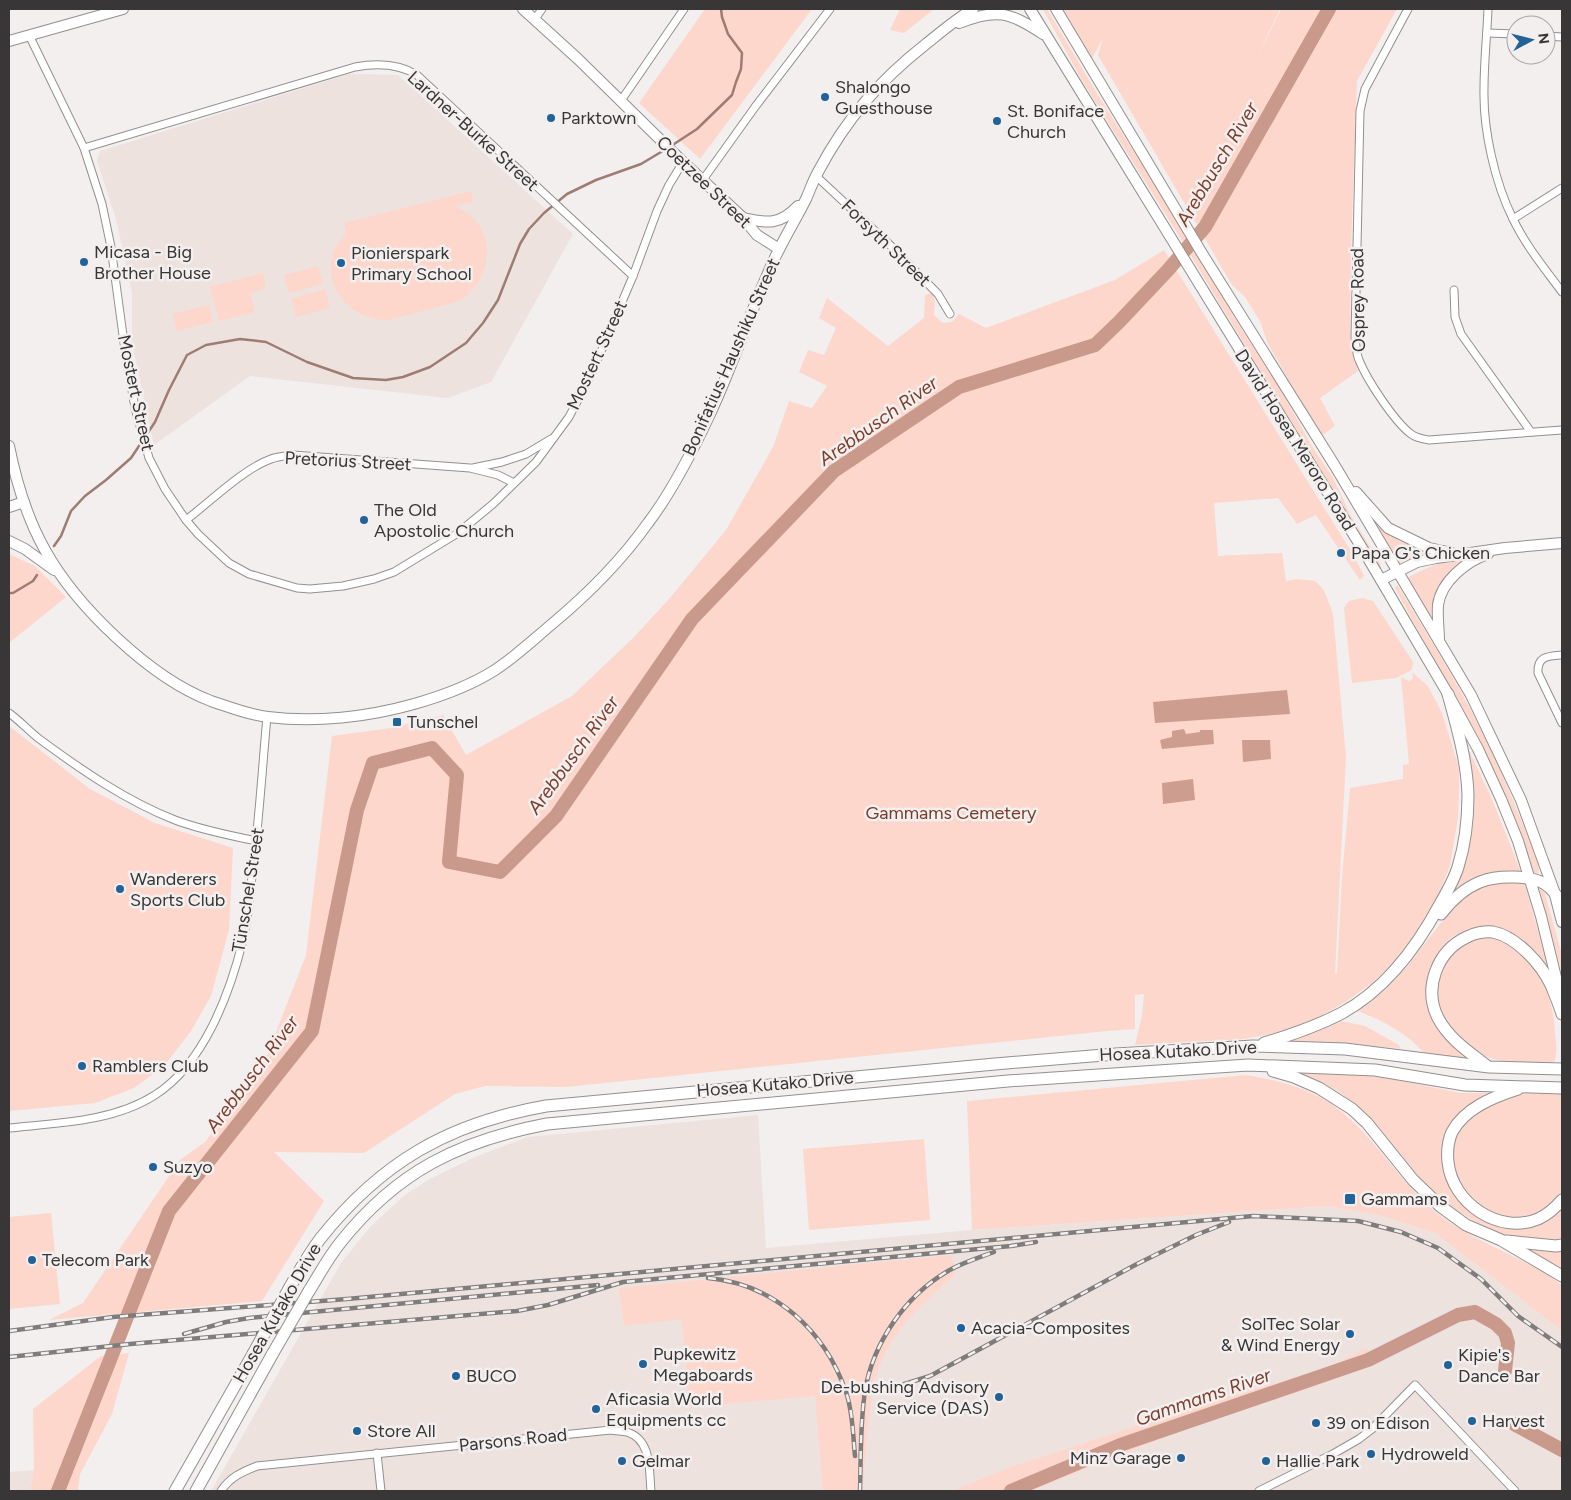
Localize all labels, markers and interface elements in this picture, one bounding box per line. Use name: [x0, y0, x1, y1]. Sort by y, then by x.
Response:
north arrow: [1506, 15, 1556, 65]
text: N: [1534, 32, 1553, 45]
street label: Lardner-Burke Street: [403, 66, 543, 196]
place label: Shalongo Guesthouse: [835, 76, 933, 119]
marker: Shalongo Guesthouse: [819, 91, 831, 103]
water label: Arebbusch River: [1171, 98, 1263, 231]
place label: St. Boniface Church: [1007, 100, 1104, 143]
place label: Parktown: [561, 107, 636, 129]
marker: Parktown: [545, 112, 557, 124]
marker: St. Boniface Church: [991, 115, 1003, 127]
street label: Coetzee Street: [652, 131, 756, 233]
street label: Forsyth Street: [837, 195, 935, 291]
place label: Micasa - Big Brother House: [94, 241, 211, 284]
place label: Pionierspark Primary School: [351, 242, 472, 285]
street label: Osprey Road: [1346, 248, 1370, 352]
street label: Bonifatius Haushiku Street: [677, 254, 785, 459]
marker: Micasa - Big Brother House: [78, 256, 90, 268]
marker: Pionierspark Primary School: [335, 257, 347, 269]
street label: Mostert Street: [562, 297, 632, 413]
street label: Mostert Street: [113, 333, 159, 453]
street label: David Hosea Meroro Road: [1230, 345, 1360, 535]
water label: Arebbusch River: [813, 371, 942, 471]
street label: Pretorius Street: [284, 447, 412, 475]
place label: The Old Apostolic Church: [374, 499, 514, 542]
marker: The Old Apostolic Church: [358, 514, 370, 526]
place label: Papa G's Chicken: [1351, 542, 1490, 564]
marker: Papa G's Chicken: [1335, 547, 1347, 559]
water label: Arebbusch River: [522, 691, 624, 819]
place label: Tunschel: [407, 711, 478, 733]
marker: Tunschel: [391, 716, 403, 728]
park label: Gammams Cemetery: [866, 802, 1037, 824]
street label: Tünschel Street: [227, 826, 269, 954]
place label: Wanderers Sports Club: [130, 868, 225, 911]
marker: Wanderers Sports Club: [114, 883, 126, 895]
water label: Arebbusch River: [200, 1011, 304, 1138]
street label: Hosea Kutako Drive: [1099, 1036, 1258, 1066]
place label: Ramblers Club: [92, 1055, 209, 1077]
marker: Ramblers Club: [76, 1060, 88, 1072]
street label: Hosea Kutako Drive: [695, 1066, 855, 1102]
place label: Suzyo: [163, 1156, 213, 1178]
marker: Suzyo: [147, 1161, 159, 1173]
place label: Gammams: [1361, 1188, 1447, 1210]
marker: Gammams: [1343, 1192, 1357, 1206]
street label: Hosea Kutako Drive: [228, 1239, 326, 1387]
place label: Telecom Park: [42, 1249, 149, 1271]
marker: Telecom Park: [26, 1254, 38, 1266]
place label: SolTec Solar & Wind Energy: [1221, 1313, 1341, 1356]
place label: Acacia-Composites: [971, 1317, 1130, 1339]
marker: Acacia-Composites: [955, 1322, 967, 1334]
marker: SolTec Solar & Wind Energy: [1344, 1328, 1356, 1340]
place label: Pupkewitz Megaboards: [653, 1343, 753, 1386]
place label: Kipie's Dance Bar: [1458, 1344, 1540, 1387]
marker: Pupkewitz Megaboards: [637, 1358, 649, 1370]
marker: Kipie's Dance Bar: [1442, 1359, 1454, 1371]
water label: Gammams River: [1132, 1363, 1274, 1431]
place label: BUCO: [466, 1365, 517, 1387]
marker: BUCO: [450, 1370, 462, 1382]
place label: De-bushing Advisory Service (DAS): [820, 1376, 990, 1419]
place label: Aficasia World Equipments cc: [606, 1388, 726, 1431]
marker: De-bushing Advisory Service (DAS): [993, 1391, 1005, 1403]
marker: Aficasia World Equipments cc: [590, 1403, 602, 1415]
place label: Harvest: [1482, 1410, 1545, 1432]
place label: 39 on Edison: [1326, 1412, 1430, 1434]
marker: Harvest: [1466, 1415, 1478, 1427]
marker: 39 on Edison: [1310, 1417, 1322, 1429]
place label: Store All: [367, 1420, 436, 1442]
street label: Parsons Road: [458, 1423, 568, 1457]
marker: Store All: [351, 1425, 363, 1437]
place label: Hydroweld: [1381, 1443, 1469, 1465]
place label: Minz Garage: [1070, 1447, 1171, 1469]
marker: Hydroweld: [1365, 1448, 1377, 1460]
place label: Gelmar: [632, 1450, 690, 1472]
place label: Hallie Park: [1276, 1450, 1360, 1472]
marker: Minz Garage: [1175, 1452, 1187, 1464]
marker: Gelmar: [616, 1455, 628, 1467]
marker: Hallie Park: [1260, 1455, 1272, 1467]

